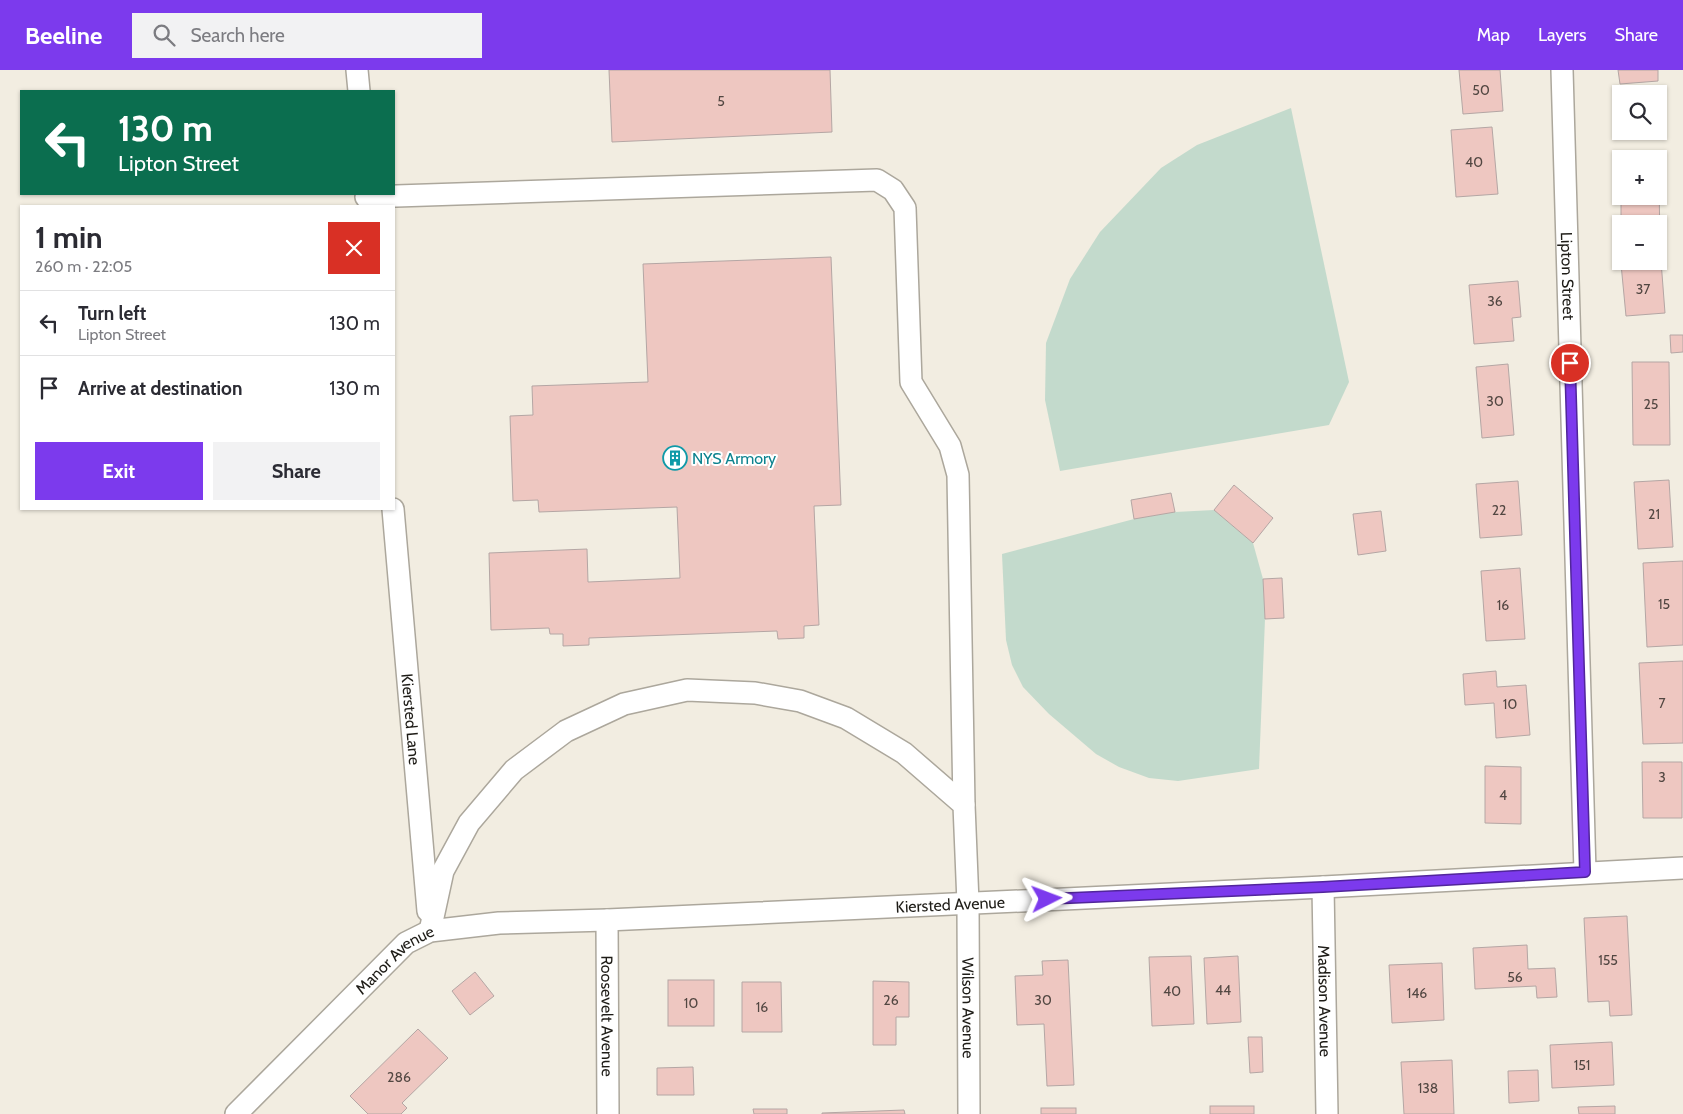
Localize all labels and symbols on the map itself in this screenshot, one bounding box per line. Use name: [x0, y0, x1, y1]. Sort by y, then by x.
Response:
house number: 50: [1472, 81, 1490, 99]
house number: 5: [717, 92, 725, 110]
house number: 40: [1465, 153, 1483, 171]
street label: Lipton Street: [1557, 232, 1579, 321]
house number: 37: [1636, 280, 1650, 298]
house number: 36: [1487, 292, 1503, 310]
pin: [1549, 342, 1591, 384]
house number: 30: [1486, 392, 1504, 410]
house number: 25: [1644, 395, 1658, 413]
building icon: NYS Armory: [662, 445, 688, 471]
place label: NYS Armory: [692, 449, 776, 468]
house number: 22: [1492, 501, 1506, 519]
house number: 21: [1648, 505, 1660, 523]
house number: 15: [1658, 595, 1670, 613]
house number: 16: [1497, 596, 1509, 614]
street label: Kiersted Lane: [398, 673, 425, 766]
house number: 7: [1658, 694, 1666, 712]
house number: 10: [1503, 695, 1517, 713]
house number: 3: [1658, 768, 1666, 786]
house number: 4: [1499, 786, 1507, 804]
position arrow: [1020, 872, 1072, 924]
street label: Kiersted Avenue: [895, 892, 1005, 916]
street label: Manor Avenue: [351, 921, 437, 998]
street label: Madison Avenue: [1315, 945, 1335, 1057]
house number: 155: [1598, 951, 1618, 969]
street label: Roosevelt Avenue: [598, 955, 617, 1077]
street label: Wilson Avenue: [959, 957, 978, 1059]
house number: 56: [1507, 968, 1523, 986]
house number: 44: [1215, 981, 1231, 999]
house number: 40: [1163, 982, 1181, 1000]
house number: 146: [1407, 984, 1427, 1002]
house number: 26: [883, 991, 899, 1009]
house number: 30: [1034, 991, 1052, 1009]
house number: 10: [684, 994, 698, 1012]
house number: 16: [756, 998, 768, 1016]
house number: 151: [1574, 1056, 1590, 1074]
house number: 286: [387, 1068, 411, 1086]
house number: 138: [1418, 1079, 1438, 1097]

